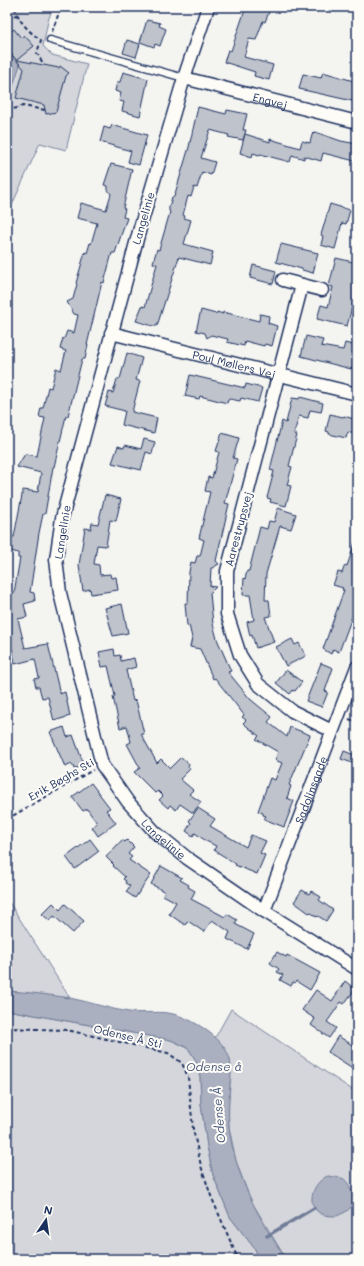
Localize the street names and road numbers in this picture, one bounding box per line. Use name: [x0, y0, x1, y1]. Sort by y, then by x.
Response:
street label: Engvej: [251, 88, 289, 112]
street label: Langelinie: [128, 190, 158, 246]
street label: Poul Møllers Vej: [191, 346, 277, 381]
street label: Aarestrupsvej: [221, 490, 255, 568]
street label: Langelinie: [50, 504, 74, 560]
street label: Sadolinsgade: [291, 753, 330, 825]
street label: Erik Bøghs Sti: [25, 754, 97, 804]
street label: Langelinie: [139, 815, 190, 862]
street label: Odense Å Sti: [92, 1021, 164, 1051]

